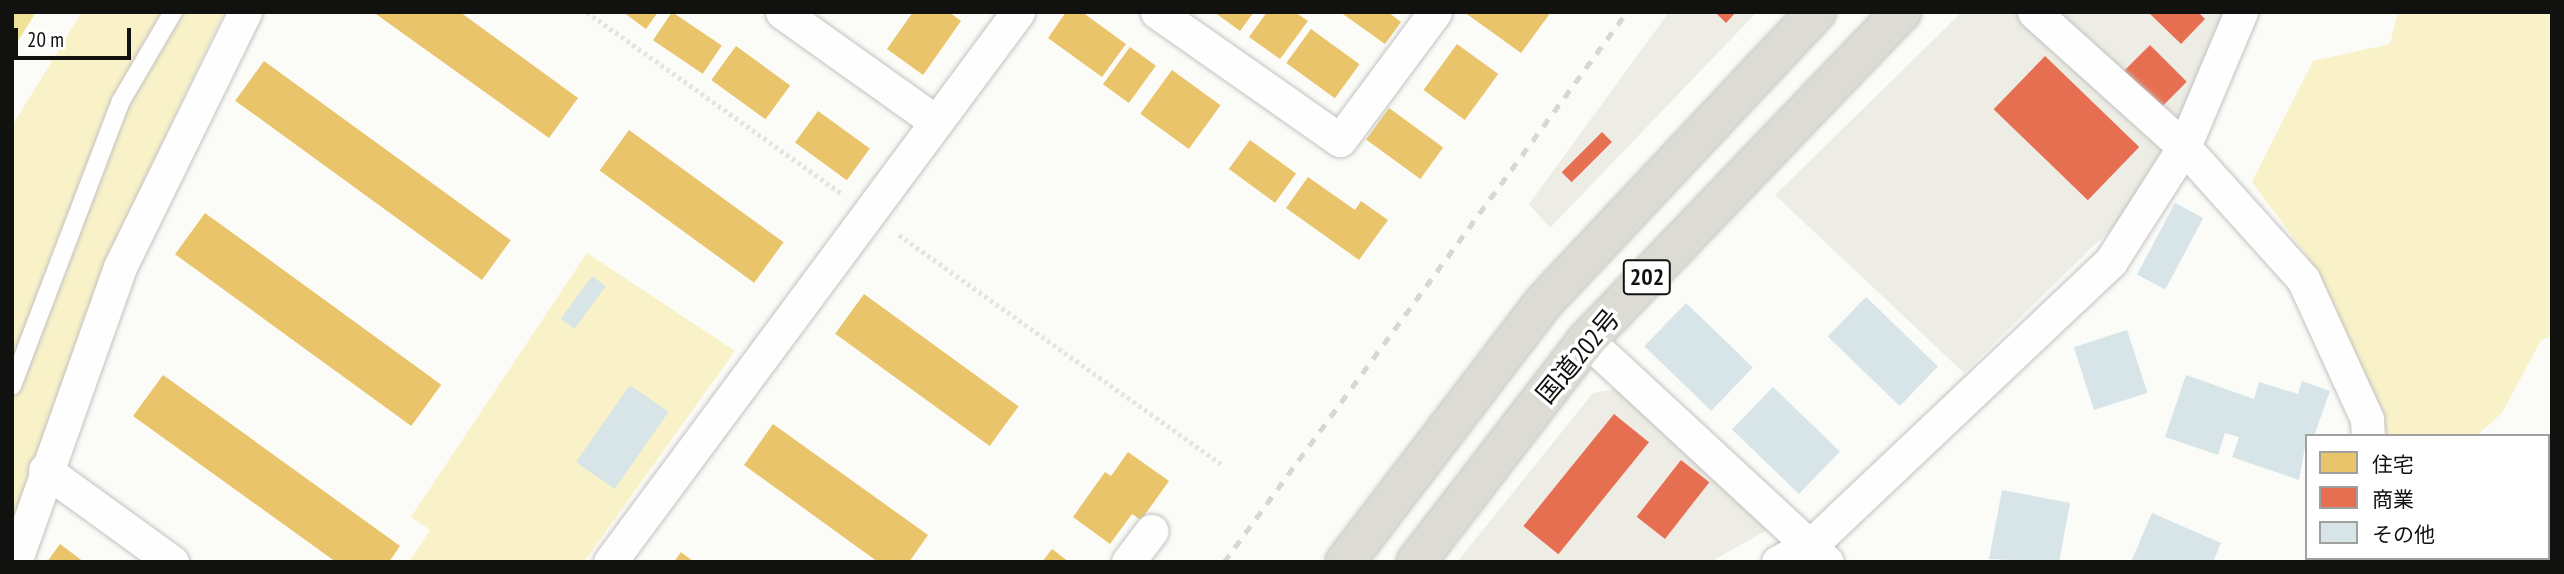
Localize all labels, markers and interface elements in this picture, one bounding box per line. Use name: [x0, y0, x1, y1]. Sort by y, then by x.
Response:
scale bar: [18, 14, 135, 58]
text: 20 m: [27, 26, 64, 53]
road number: 202: [1622, 256, 1672, 298]
street label: 国道202号: [1530, 303, 1626, 409]
legend: [2305, 434, 2550, 560]
text: 住宅: [2372, 451, 2414, 478]
text: 商業: [2372, 486, 2414, 513]
text: その他: [2372, 521, 2435, 548]

